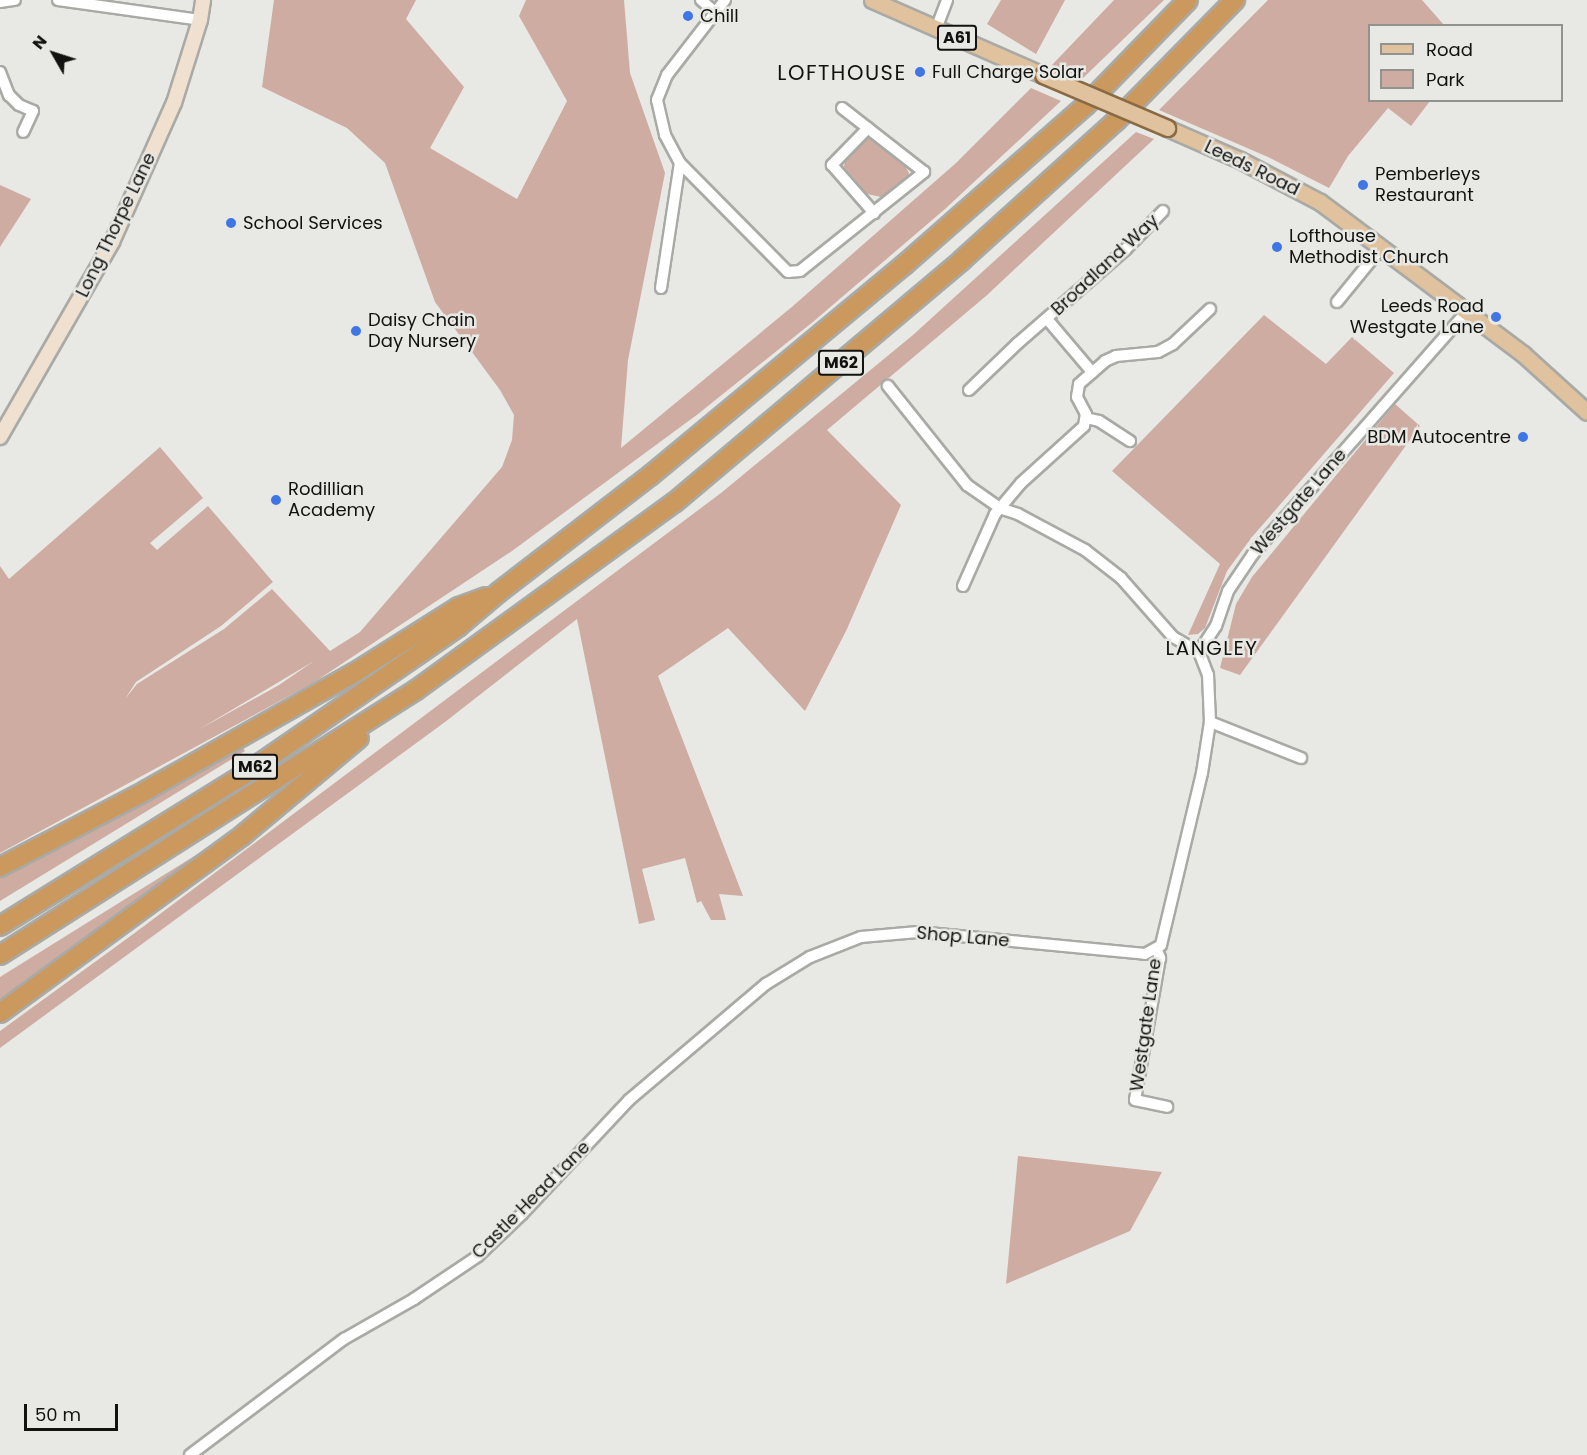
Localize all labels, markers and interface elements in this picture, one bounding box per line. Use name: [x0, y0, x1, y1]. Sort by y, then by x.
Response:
place label: Chill: [700, 5, 739, 27]
marker: Chill: [681, 9, 695, 23]
north arrow: [24, 24, 84, 84]
legend: [1368, 24, 1563, 102]
road number: A61: [936, 25, 978, 51]
text: N: [27, 30, 52, 54]
text: Road: [1426, 37, 1473, 62]
district label: LOFTHOUSE: [777, 60, 907, 86]
place label: Full Charge Solar: [932, 61, 1084, 83]
marker: Full Charge Solar: [913, 65, 927, 79]
text: Park: [1426, 67, 1465, 92]
street label: Leeds Road: [1201, 136, 1303, 200]
street label: Long Thorpe Lane: [72, 149, 160, 301]
place label: Pemberleys Restaurant: [1375, 164, 1480, 207]
marker: Pemberleys Restaurant: [1356, 178, 1370, 192]
street label: Broadland Way: [1047, 210, 1163, 320]
place label: School Services: [243, 212, 383, 234]
marker: School Services: [224, 216, 238, 230]
place label: Lofthouse Methodist Church: [1289, 226, 1449, 268]
marker: Lofthouse Methodist Church: [1270, 240, 1284, 254]
place label: Leeds Road Westgate Lane: [1350, 296, 1484, 338]
place label: Daisy Chain Day Nursery: [368, 310, 476, 352]
marker: Leeds Road Westgate Lane: [1489, 310, 1503, 324]
marker: Daisy Chain Day Nursery: [349, 324, 363, 338]
road number: M62: [817, 350, 865, 376]
place label: BDM Autocentre: [1367, 426, 1511, 448]
marker: BDM Autocentre: [1516, 430, 1530, 444]
street label: Westgate Lane: [1247, 444, 1351, 560]
place label: Rodillian Academy: [288, 479, 375, 522]
marker: Rodillian Academy: [269, 493, 283, 507]
district label: LANGLEY: [1166, 636, 1258, 660]
road number: M62: [231, 754, 279, 780]
street label: Shop Lane: [916, 922, 1010, 952]
street label: Westgate Lane: [1126, 957, 1166, 1093]
street label: Castle Head Lane: [468, 1137, 594, 1263]
scale bar: [27, 1392, 122, 1430]
text: 50 m: [35, 1402, 81, 1427]

